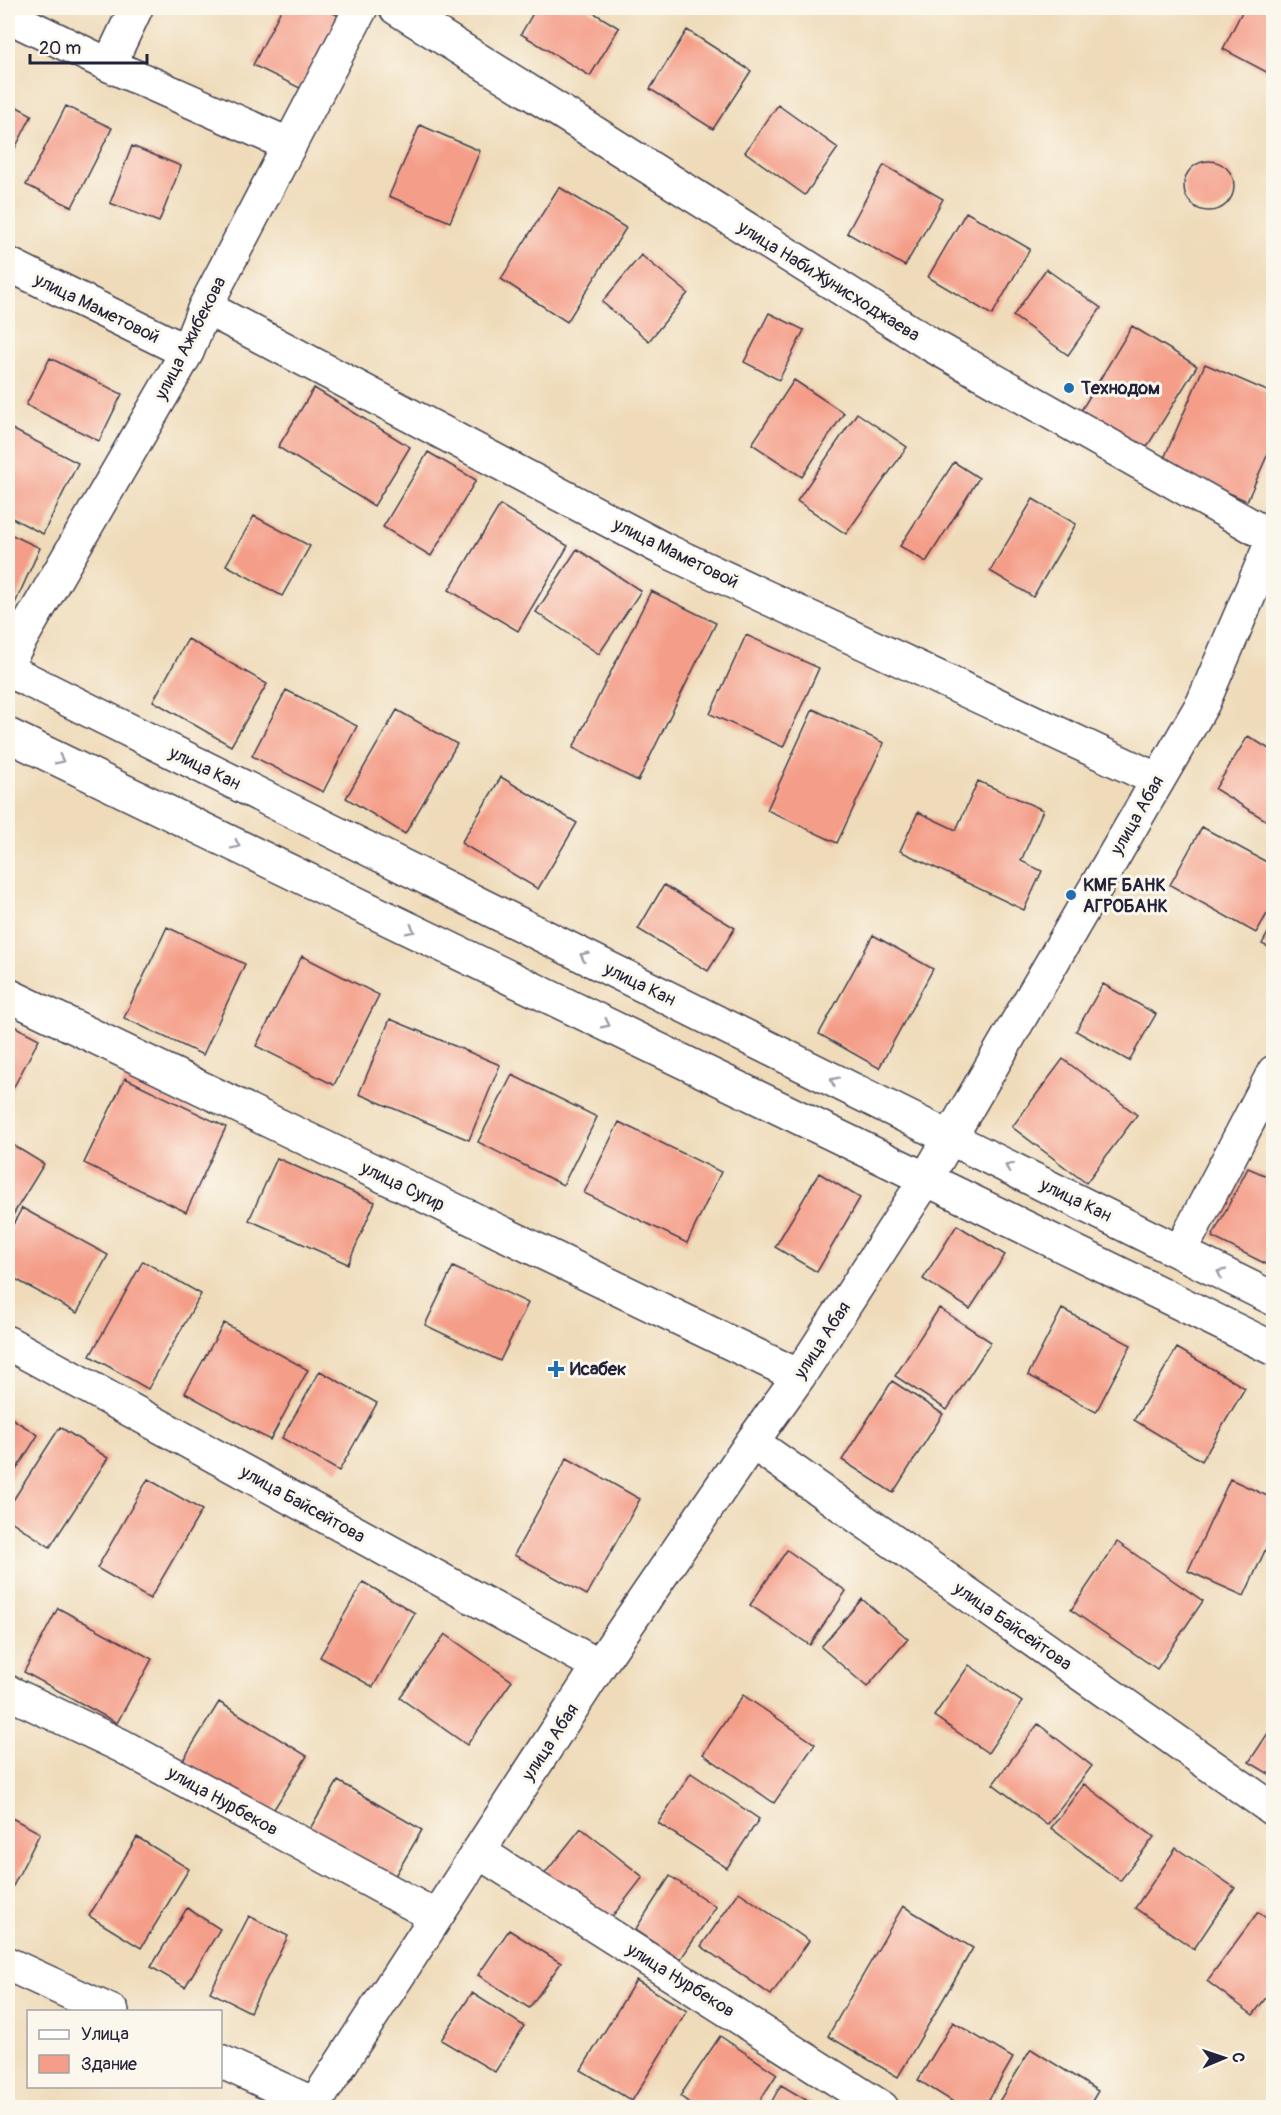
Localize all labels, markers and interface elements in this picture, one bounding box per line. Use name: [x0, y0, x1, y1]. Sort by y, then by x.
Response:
scale bar: [30, 27, 147, 65]
text: 20 m: [39, 37, 81, 60]
street label: улица Наби Жунисходжаева: [733, 215, 924, 347]
street label: улица Маметовой: [29, 268, 163, 349]
street label: улица Ажибекова: [149, 273, 231, 405]
place label: Технодом: [1080, 377, 1160, 400]
marker: Технодом: [1062, 381, 1076, 395]
street label: улица Маметовой: [608, 513, 742, 594]
street label: улица Кан: [164, 741, 244, 796]
one-way arrow: [54, 753, 65, 765]
street label: улица Абая: [1105, 772, 1169, 860]
one-way arrow: [229, 838, 240, 850]
place label: KMF БАНК АГРОБАНК: [1083, 874, 1168, 918]
marker: KMF БАНК АГРОБАНК: [1064, 888, 1078, 902]
one-way arrow: [405, 923, 416, 935]
one-way arrow: [580, 952, 591, 964]
street label: улица Кан: [599, 957, 679, 1012]
one-way arrow: [599, 1017, 610, 1028]
one-way arrow: [830, 1076, 841, 1088]
street label: улица Сугир: [356, 1156, 448, 1217]
one-way arrow: [1004, 1163, 1015, 1175]
street label: улица Кан: [1035, 1173, 1115, 1228]
one-way arrow: [1217, 1268, 1228, 1280]
street label: улица Абая: [788, 1297, 856, 1384]
place label: Иcабек: [570, 1358, 626, 1381]
marker: Иcабек: [547, 1360, 565, 1378]
street label: улица Байсейтова: [235, 1460, 369, 1548]
street label: улица Байсейтова: [948, 1577, 1076, 1676]
street label: улица Абая: [516, 1699, 584, 1786]
street label: улица Нурбеков: [162, 1761, 282, 1841]
street label: улица Нурбеков: [621, 1937, 739, 2023]
legend: [27, 2010, 222, 2088]
text: Улица: [81, 2023, 129, 2046]
north arrow: [1194, 2028, 1254, 2088]
text: С: [1228, 2052, 1248, 2063]
text: Здание: [81, 2053, 137, 2076]

